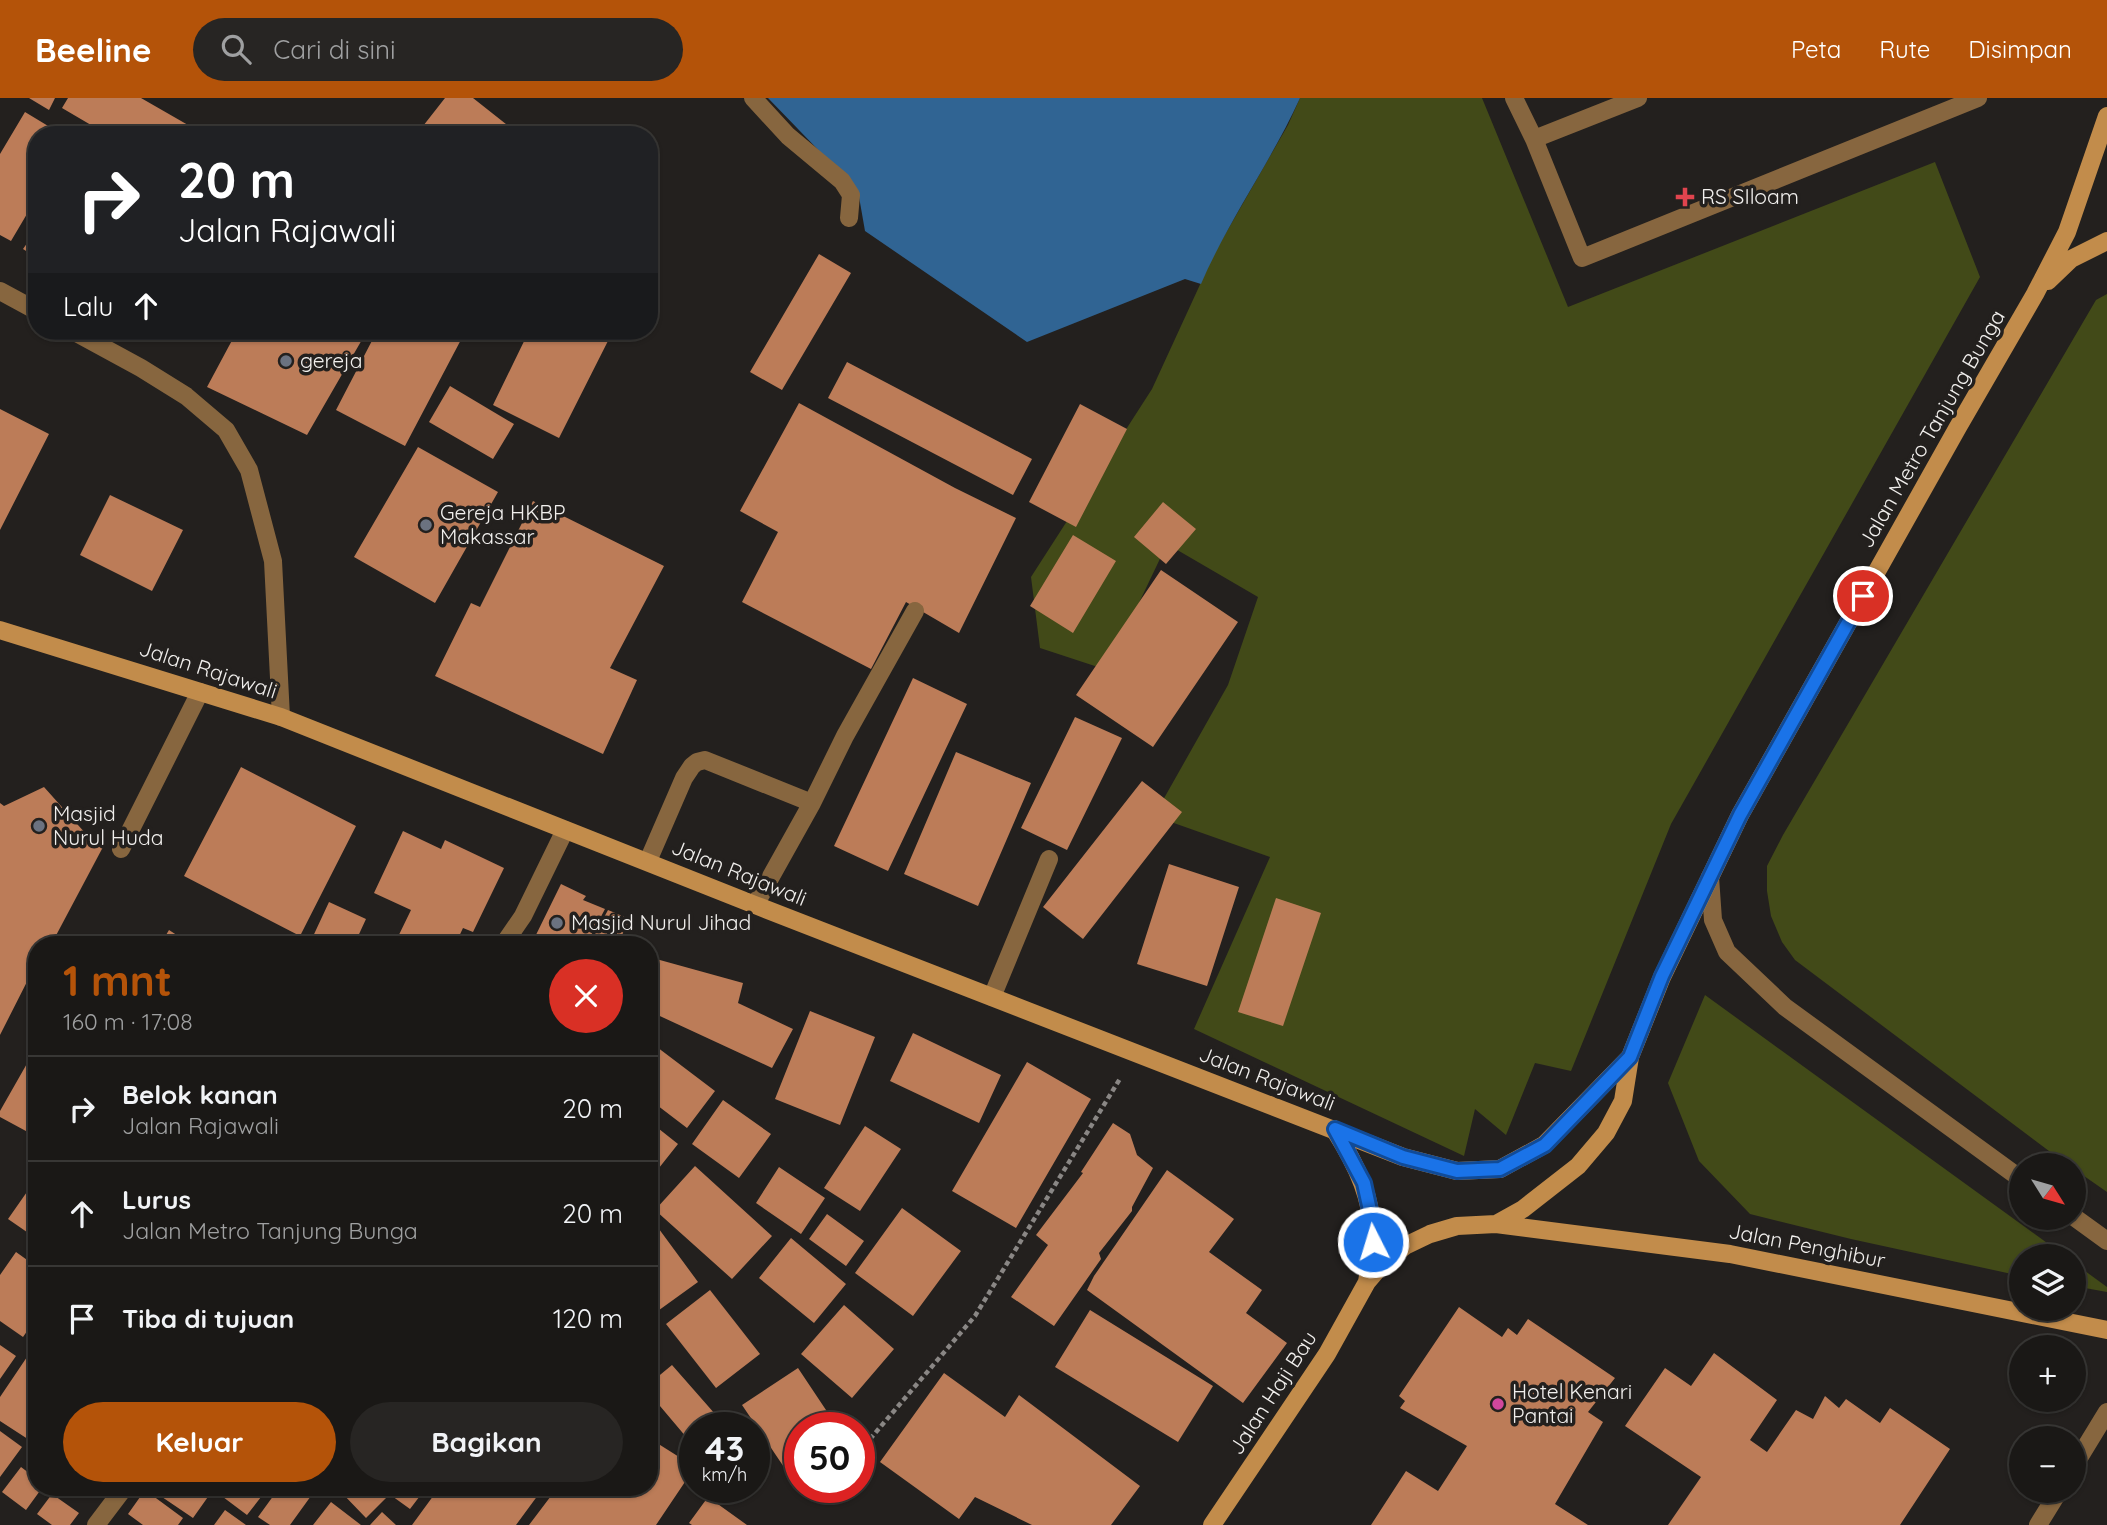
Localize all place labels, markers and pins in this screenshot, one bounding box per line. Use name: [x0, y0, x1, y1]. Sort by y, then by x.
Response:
place label: RS SIloam: [1701, 183, 1799, 209]
marker: RS SIloam: [1675, 187, 1695, 207]
place label: gereja: [300, 347, 362, 373]
marker: gereja: [278, 353, 294, 369]
place label: Gereja HKBP Makassar: [440, 499, 566, 549]
marker: Gereja HKBP Makassar: [418, 517, 434, 533]
pin: [1833, 566, 1893, 626]
place label: Masjid Nurul Huda: [53, 800, 163, 850]
marker: Masjid Nurul Huda: [31, 818, 47, 834]
place label: Masjid Nurul Jihad: [571, 909, 751, 935]
marker: Masjid Nurul Jihad: [549, 915, 565, 931]
place label: Hotel Kenari Pantai: [1512, 1378, 1632, 1428]
marker: Hotel Kenari Pantai: [1490, 1396, 1506, 1412]

